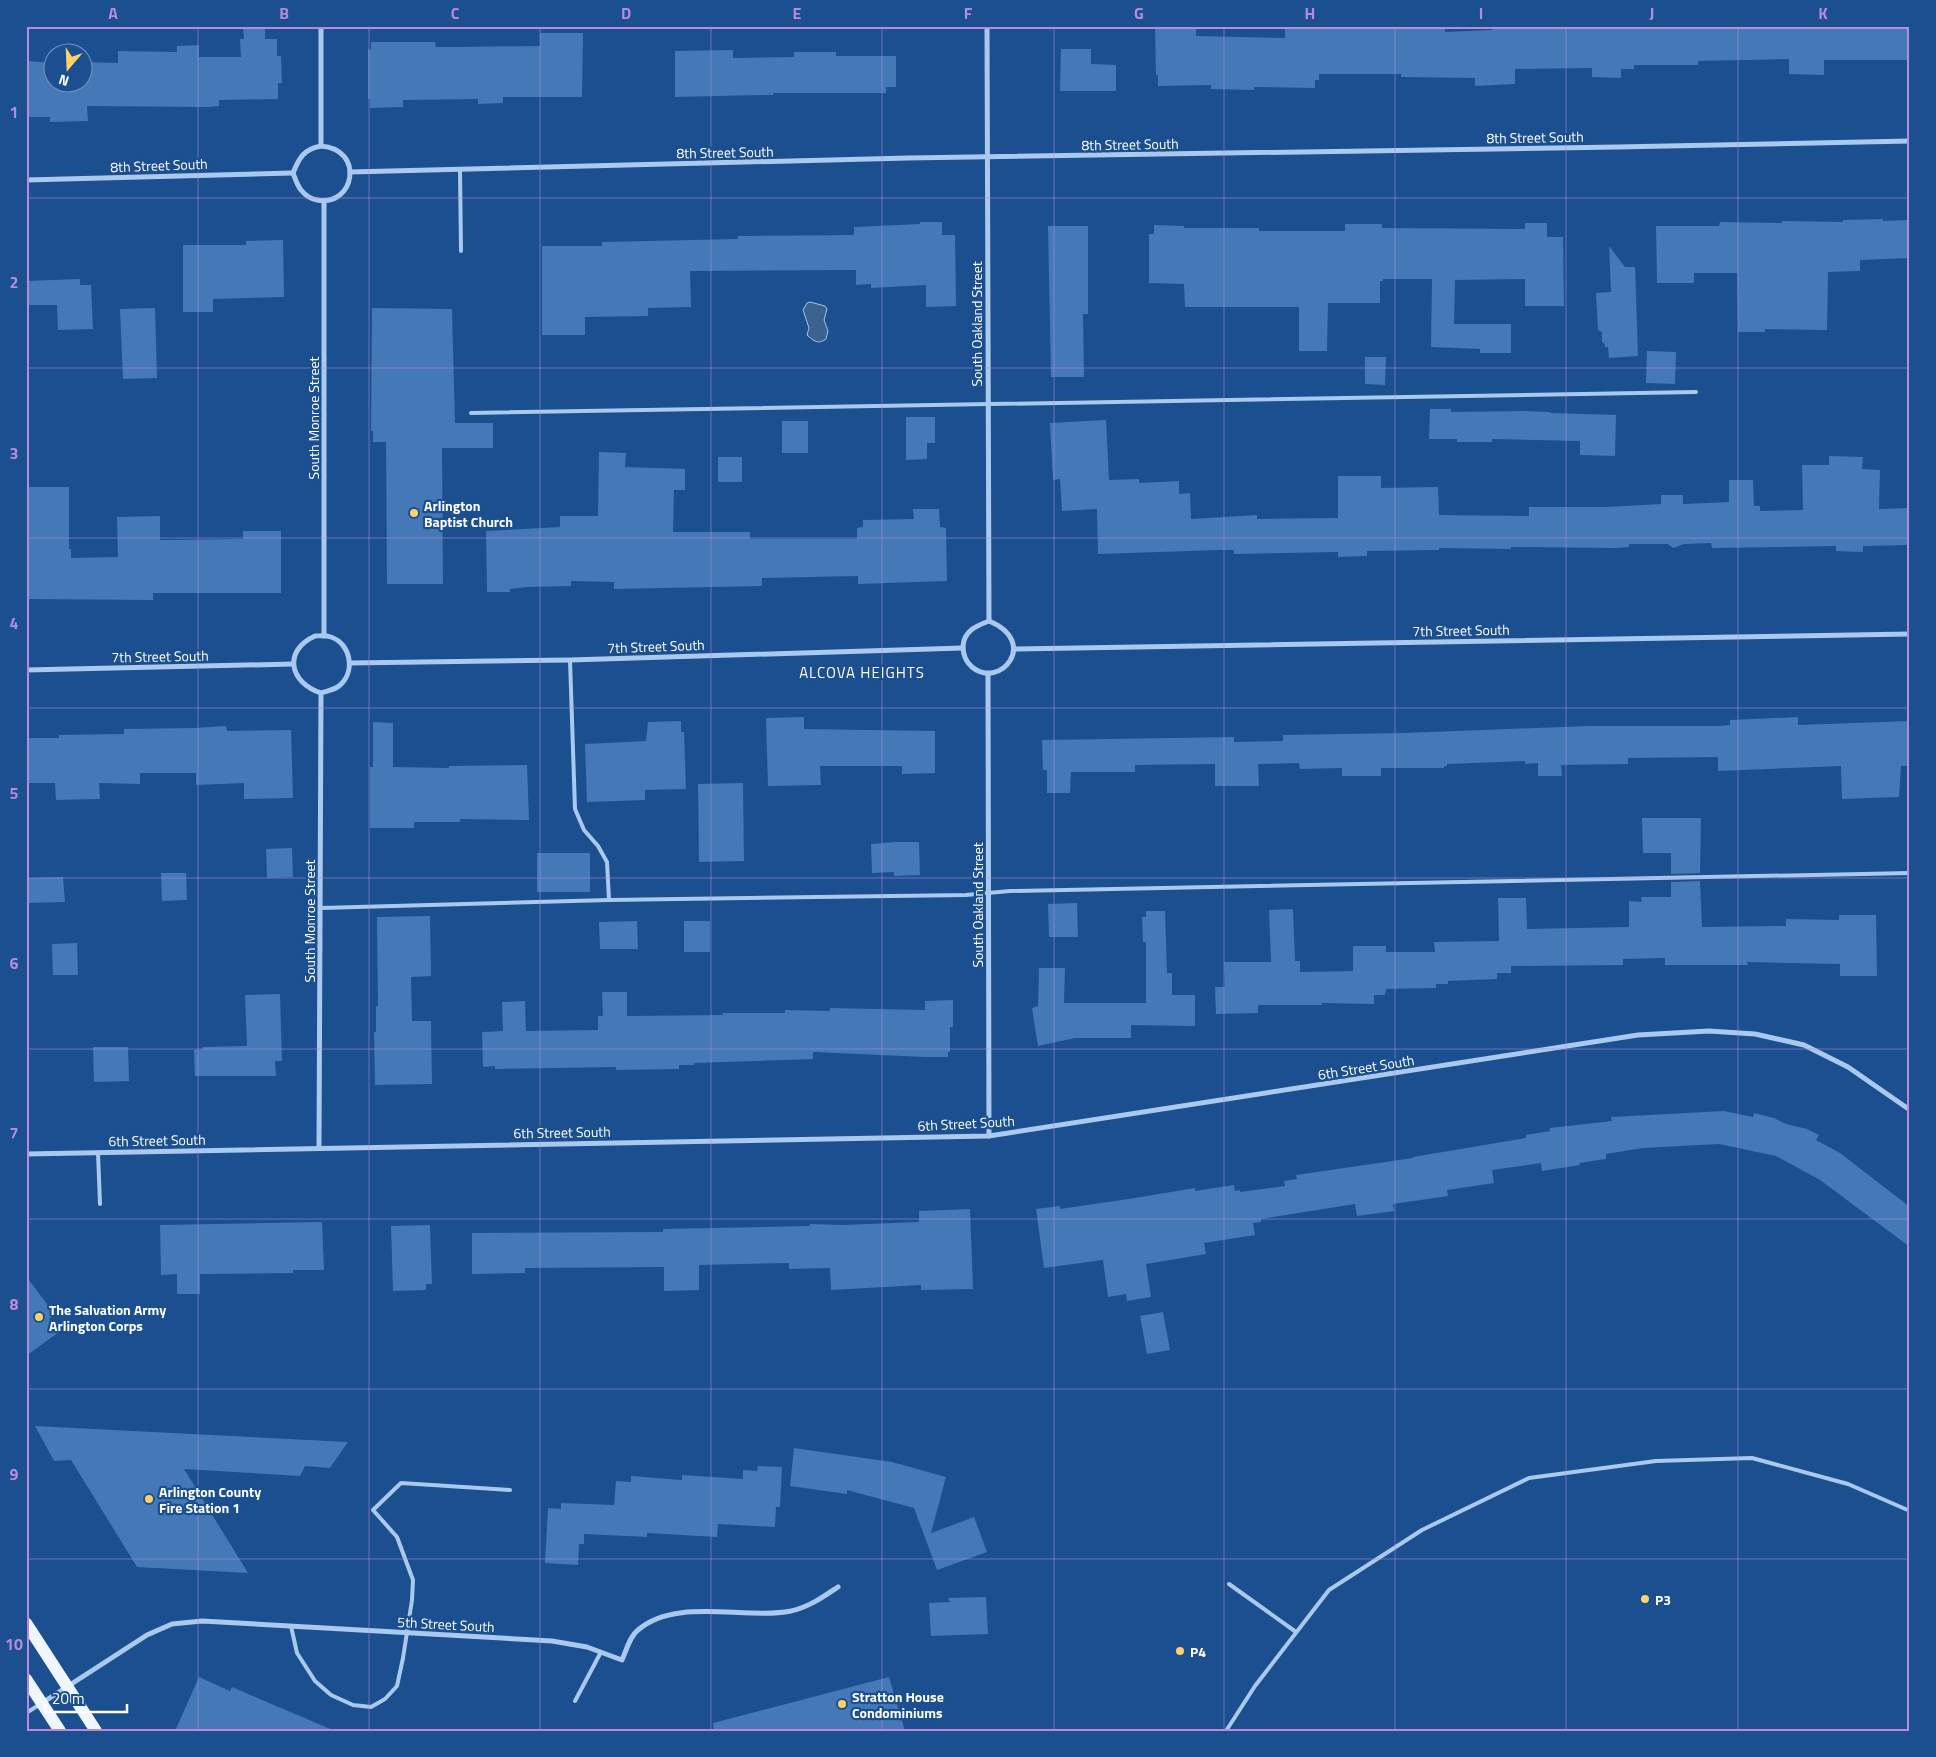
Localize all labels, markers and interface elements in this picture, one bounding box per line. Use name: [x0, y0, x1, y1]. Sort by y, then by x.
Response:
text: A: [108, 1, 118, 25]
text: B: [279, 1, 289, 25]
text: C: [451, 1, 460, 25]
text: D: [621, 1, 631, 25]
text: E: [793, 1, 802, 25]
text: F: [964, 1, 973, 25]
text: G: [1134, 1, 1144, 25]
text: H: [1305, 1, 1315, 25]
text: I: [1479, 1, 1483, 25]
text: J: [1650, 1, 1654, 25]
text: K: [1818, 1, 1828, 25]
north arrow: [42, 42, 92, 92]
text: N: [56, 69, 72, 92]
text: 1: [10, 100, 18, 124]
street label: 8th Street South: [1486, 126, 1584, 148]
street label: 8th Street South: [1081, 133, 1179, 155]
street label: 8th Street South: [676, 141, 774, 163]
street label: 8th Street South: [110, 153, 208, 177]
street label: South Oakland Street: [966, 261, 987, 387]
text: 2: [10, 270, 18, 294]
street label: South Monroe Street: [303, 356, 324, 479]
text: 3: [10, 441, 18, 465]
place label: Arlington Baptist Church: [424, 495, 513, 532]
marker: Arlington Baptist Church: [408, 507, 420, 519]
text: 4: [10, 611, 19, 635]
street label: 7th Street South: [1412, 619, 1510, 641]
street label: 7th Street South: [607, 634, 705, 658]
street label: 7th Street South: [111, 645, 209, 667]
district label: ALCOVA HEIGHTS: [799, 661, 925, 684]
text: 5: [10, 781, 19, 805]
street label: South Oakland Street: [967, 842, 988, 968]
street label: South Monroe Street: [299, 859, 320, 982]
text: 6: [10, 951, 19, 975]
street label: 6th Street South: [1316, 1049, 1416, 1085]
street label: 6th Street South: [917, 1110, 1015, 1136]
text: 7: [10, 1121, 18, 1145]
street label: 6th Street South: [513, 1121, 611, 1143]
street label: 6th Street South: [108, 1129, 206, 1151]
text: 8: [10, 1292, 19, 1316]
place label: The Salvation Army Arlington Corps: [49, 1299, 166, 1336]
marker: The Salvation Army Arlington Corps: [33, 1311, 45, 1323]
text: 9: [10, 1462, 19, 1486]
place label: Arlington County Fire Station 1: [159, 1481, 261, 1518]
marker: Arlington County Fire Station 1: [143, 1493, 155, 1505]
place label: P3: [1655, 1589, 1671, 1610]
marker: P3: [1639, 1593, 1651, 1605]
street label: 5th Street South: [397, 1611, 495, 1637]
text: 10: [5, 1632, 23, 1656]
place label: P4: [1190, 1641, 1206, 1662]
marker: P4: [1174, 1645, 1186, 1657]
scale bar: [45, 1682, 128, 1714]
place label: Stratton House Condominiums: [852, 1686, 944, 1723]
text: 20 m: [52, 1687, 85, 1710]
marker: Stratton House Condominiums: [836, 1698, 848, 1710]

